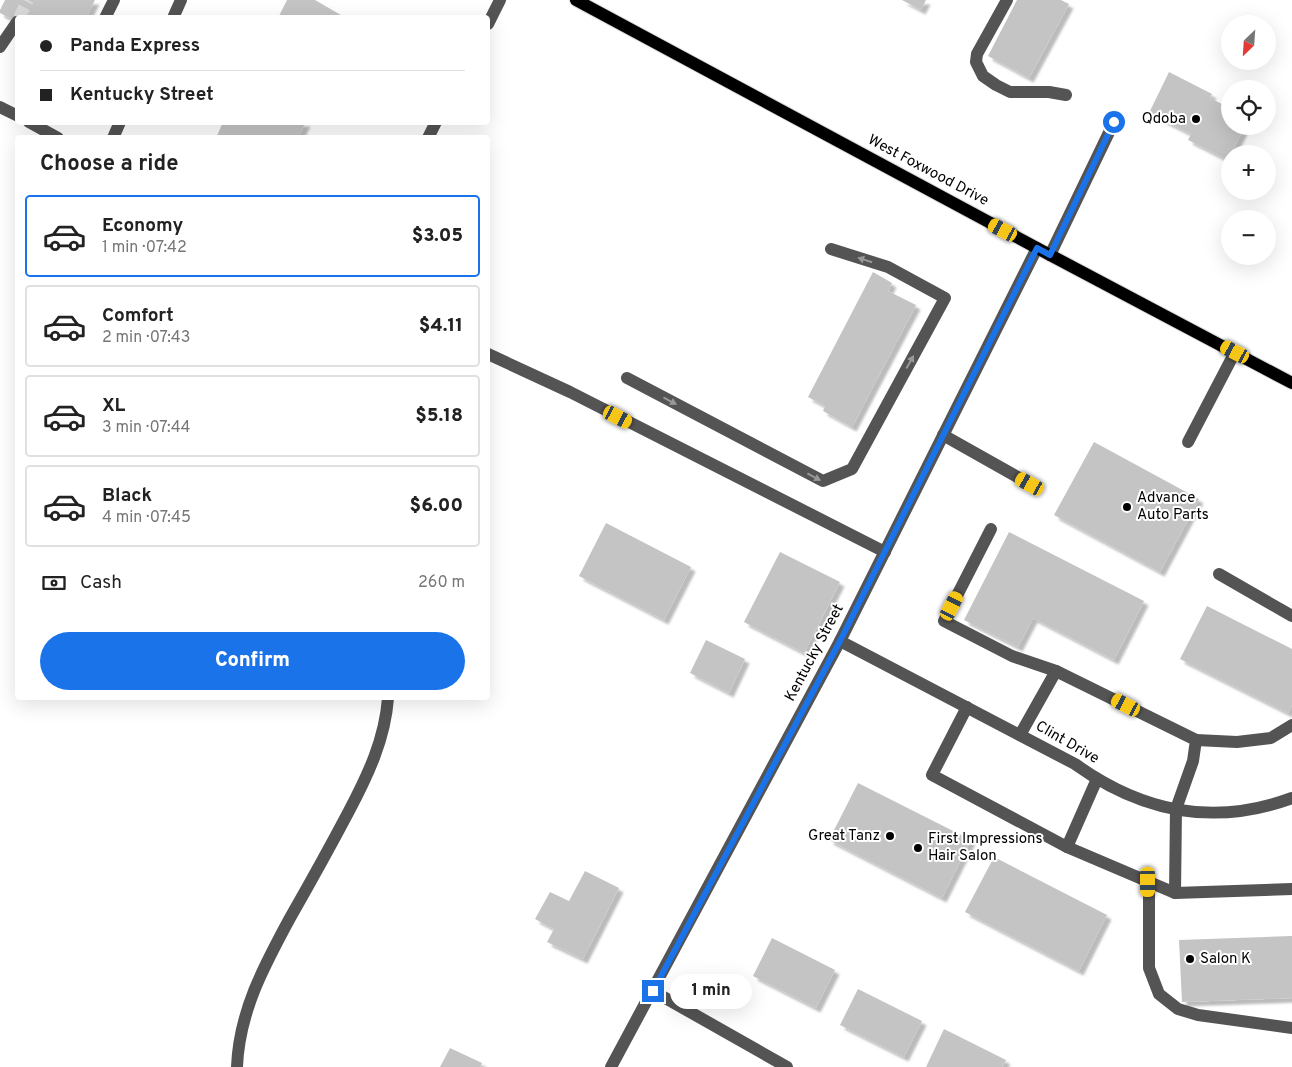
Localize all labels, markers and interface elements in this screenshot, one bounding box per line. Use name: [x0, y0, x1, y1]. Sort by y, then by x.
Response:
north arrow: [1221, 15, 1276, 70]
map controls: [1221, 15, 1276, 265]
text: Panda Express: [70, 34, 200, 58]
button: locate: [1221, 80, 1276, 135]
text: Kentucky Street: [70, 83, 214, 107]
place label: Qdoba: [1142, 110, 1186, 129]
route start: [1103, 111, 1125, 133]
marker: Qdoba: [1190, 113, 1202, 125]
street label: West Foxwood Drive: [864, 131, 992, 211]
button: +: [1221, 145, 1276, 200]
text: Choose a ride: [40, 151, 178, 178]
button: −: [1221, 210, 1276, 265]
icon: car: [42, 214, 87, 259]
text: Economy: [102, 214, 183, 238]
car: [986, 216, 1019, 244]
text: $3.05: [412, 224, 463, 248]
text: 1 min · 07:42: [102, 238, 187, 258]
one-way arrow: [857, 256, 872, 263]
icon: car: [42, 304, 87, 349]
text: Comfort: [102, 304, 174, 328]
text: $4.11: [419, 314, 463, 338]
text: 2 min · 07:43: [102, 328, 190, 348]
car: [1218, 338, 1251, 366]
one-way arrow: [906, 355, 914, 370]
icon: car: [42, 394, 87, 439]
text: XL: [102, 394, 125, 418]
one-way arrow: [664, 396, 677, 405]
text: $5.18: [415, 404, 463, 428]
car: [601, 404, 634, 430]
text: 3 min · 07:44: [102, 418, 191, 438]
car: [1013, 470, 1046, 498]
one-way arrow: [807, 473, 821, 481]
icon: car: [42, 484, 87, 529]
text: Black: [102, 484, 152, 508]
place label: Advance Auto Parts: [1137, 489, 1209, 525]
text: $6.00: [410, 494, 463, 518]
marker: Advance Auto Parts: [1121, 501, 1133, 513]
text: 4 min · 07:45: [102, 508, 191, 528]
icon: cash: [40, 569, 68, 597]
text: Cash: [80, 571, 122, 595]
text: 260 m: [418, 573, 465, 593]
car: [938, 589, 965, 623]
street label: Kentucky Street: [781, 601, 849, 705]
button: Confirm: [40, 632, 465, 690]
car: [1109, 692, 1142, 718]
street label: Clint Drive: [1032, 717, 1102, 769]
place label: Great Tanz: [808, 827, 880, 846]
marker: Great Tanz: [884, 830, 896, 842]
place label: First Impressions Hair Salon: [928, 830, 1043, 866]
marker: First Impressions Hair Salon: [912, 842, 924, 854]
car: [1140, 867, 1155, 897]
place label: Salon K: [1200, 950, 1251, 969]
marker: Salon K: [1184, 953, 1196, 965]
callout: 1 min: [670, 974, 753, 1008]
route end: [642, 980, 664, 1002]
text: 1 min: [691, 981, 731, 1001]

